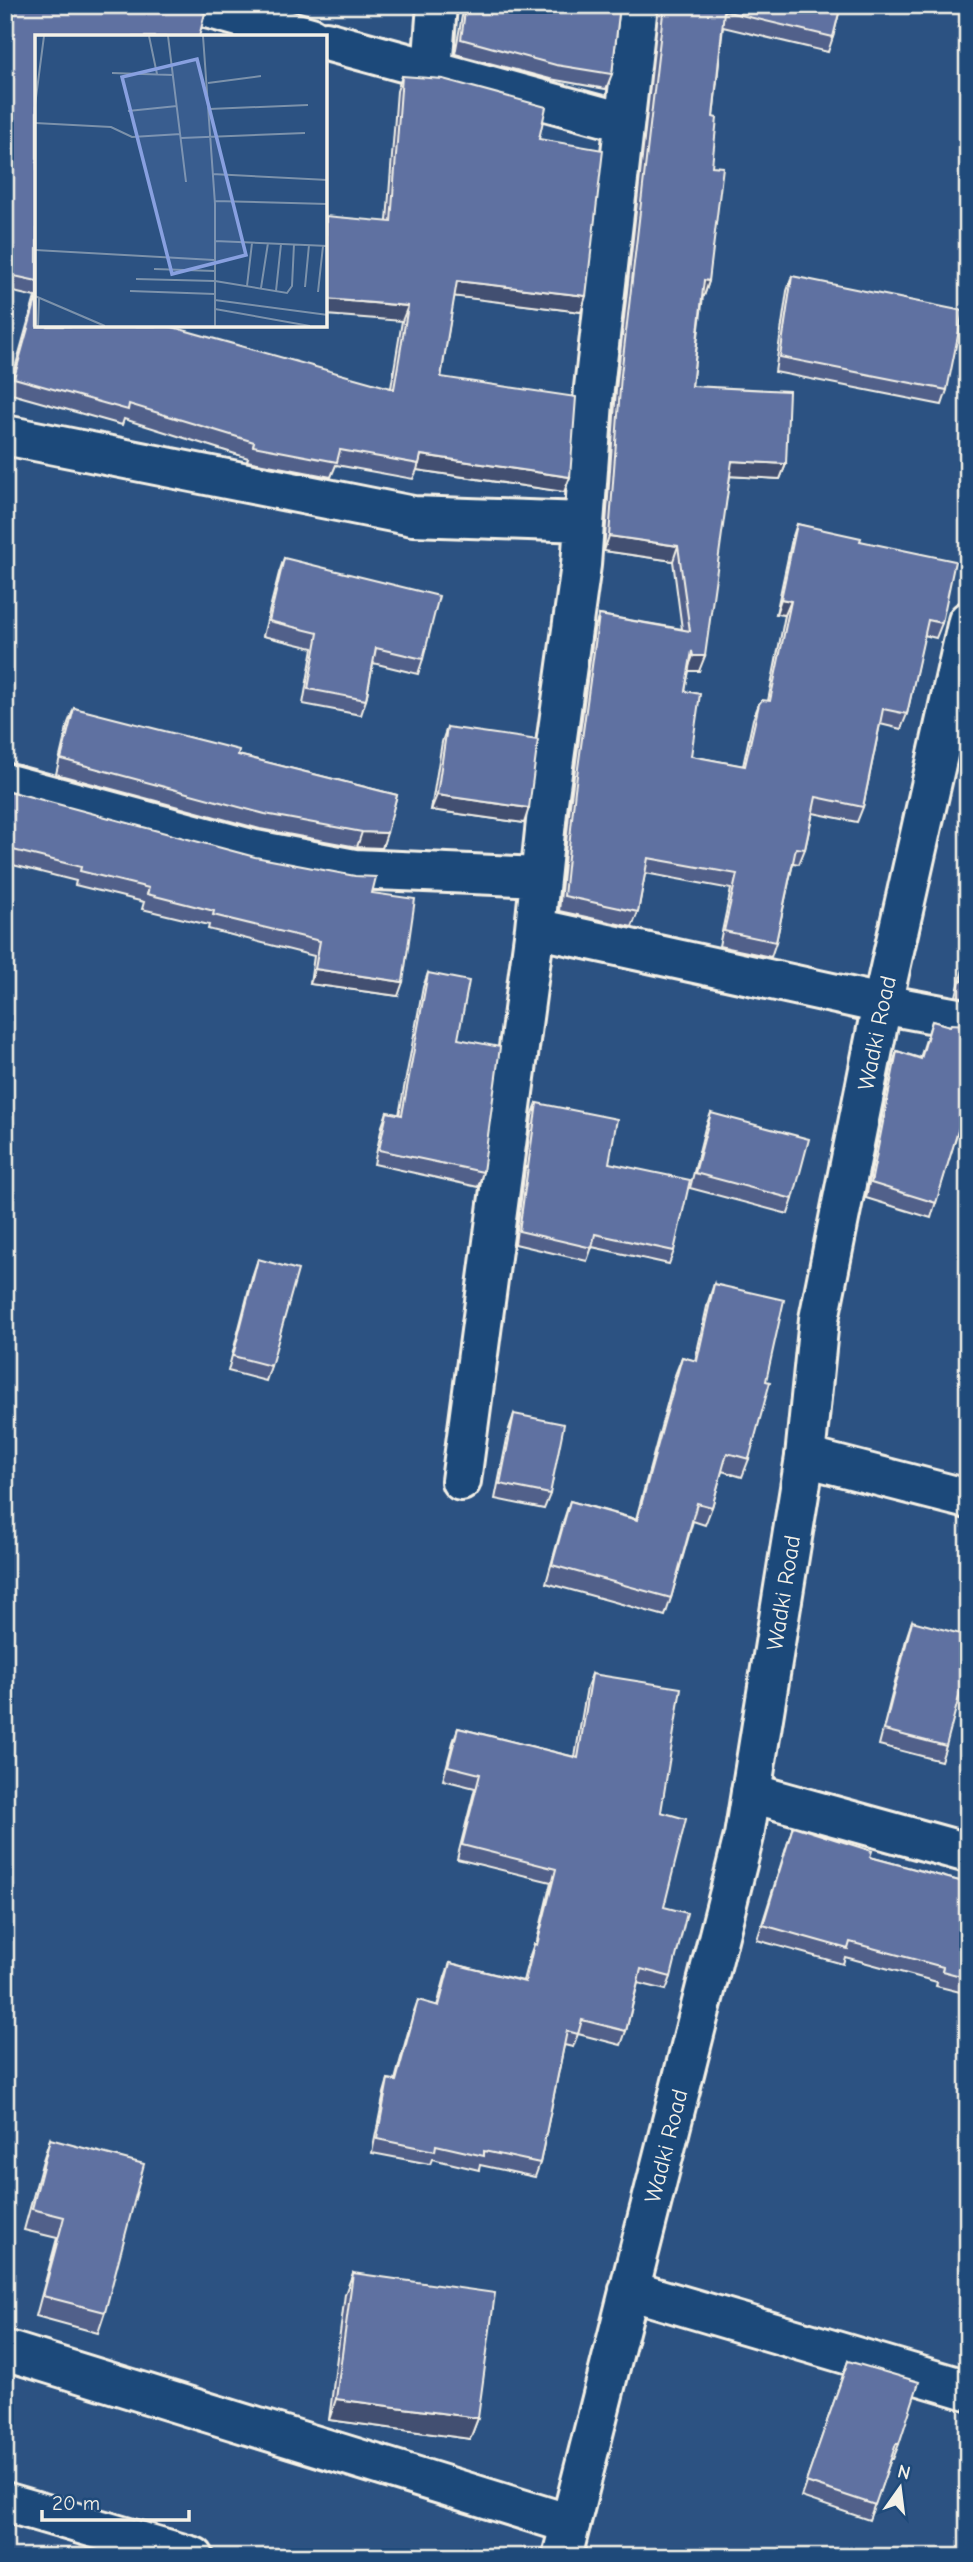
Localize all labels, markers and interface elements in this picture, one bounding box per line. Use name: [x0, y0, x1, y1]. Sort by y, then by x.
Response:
inset map: [35, 35, 327, 327]
street label: Wadki Road: [852, 973, 901, 1092]
street label: Wadki Road: [761, 1533, 806, 1652]
street label: Wadki Road: [638, 2086, 693, 2206]
north arrow: [864, 2454, 934, 2524]
text: N: [895, 2460, 913, 2485]
scale bar: [42, 2478, 189, 2522]
text: 20 m: [52, 2491, 100, 2515]

